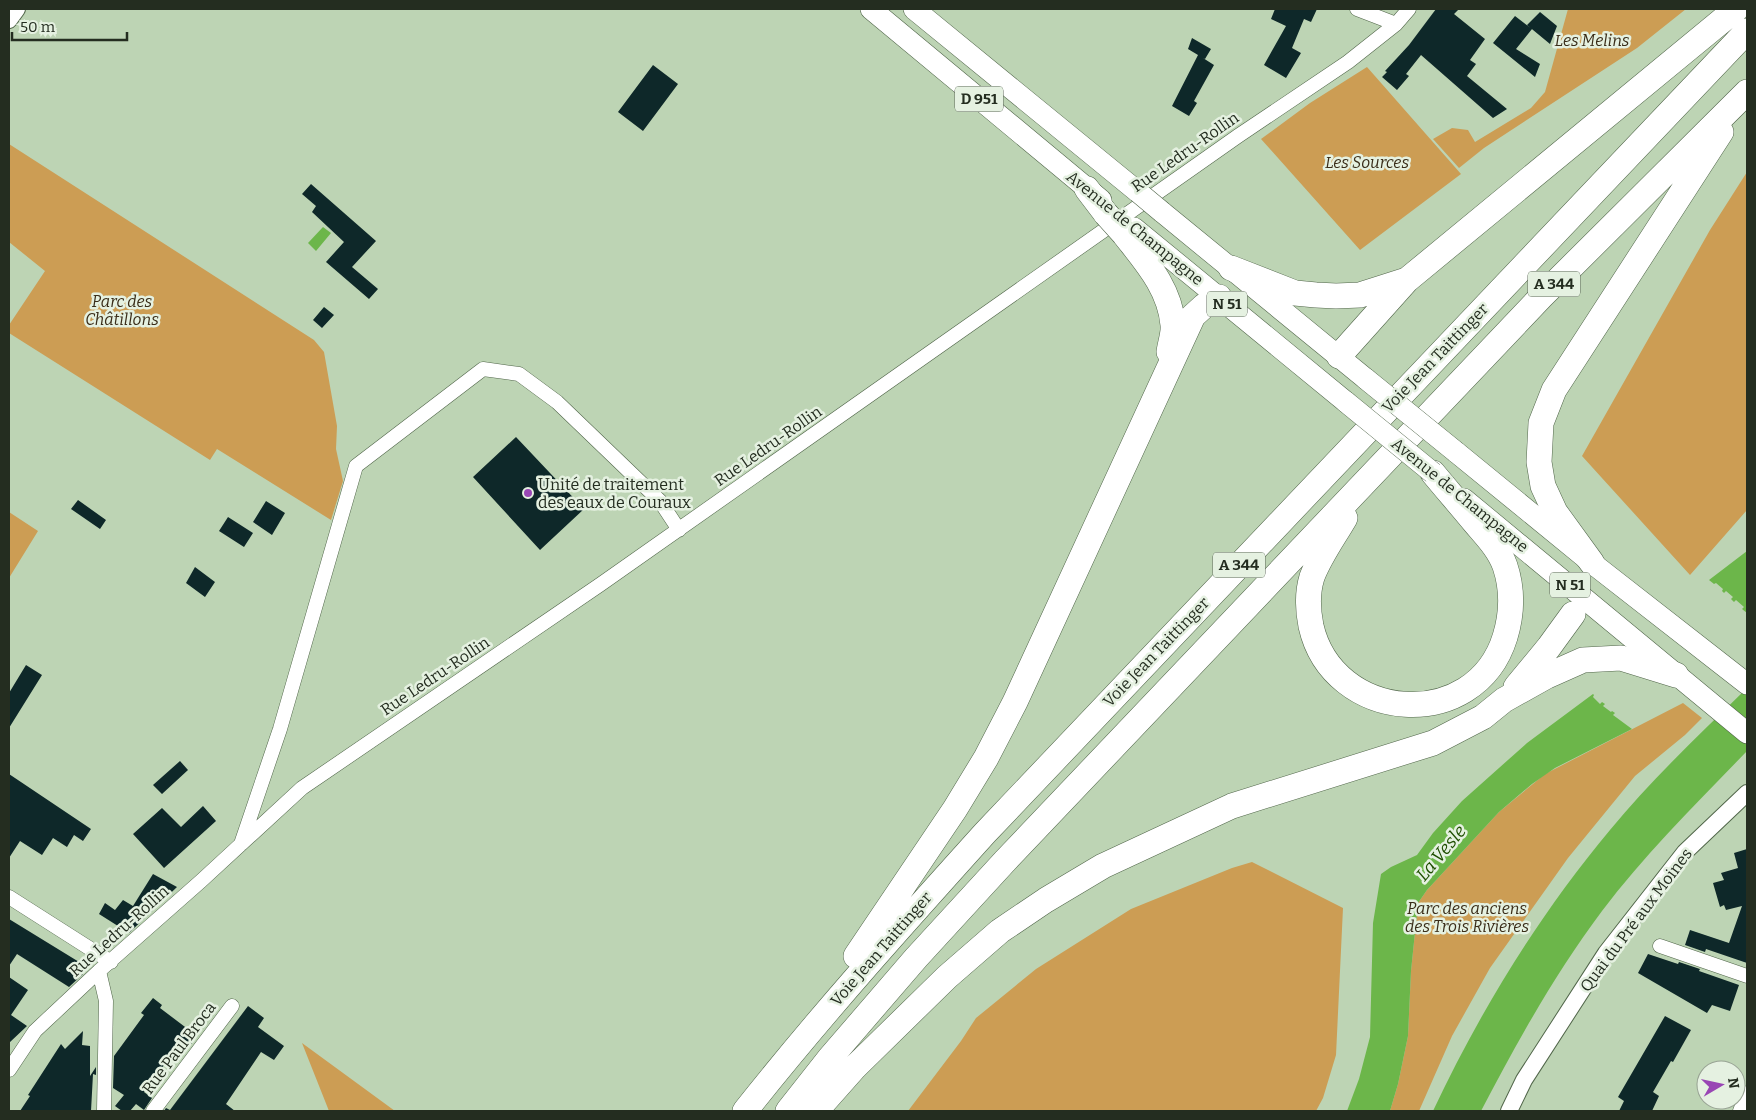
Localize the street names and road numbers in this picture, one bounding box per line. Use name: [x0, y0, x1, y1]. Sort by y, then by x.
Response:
road number: D 951: [955, 86, 1003, 112]
street label: Rue Ledru-Rollin: [1128, 108, 1242, 196]
street label: Avenue de Champagne: [1063, 167, 1207, 289]
road number: A 344: [1528, 272, 1580, 296]
road number: N 51: [1207, 292, 1247, 316]
street label: Voie Jean Taittinger: [1378, 299, 1492, 417]
street label: Rue Ledru-Rollin: [711, 402, 825, 490]
street label: Avenue de Champagne: [1388, 434, 1532, 556]
road number: A 344: [1213, 552, 1265, 578]
road number: N 51: [1550, 572, 1590, 598]
street label: Voie Jean Taittinger: [1099, 593, 1213, 711]
street label: Rue Ledru-Rollin: [377, 633, 493, 719]
street label: Quai du Pré aux Moines: [1576, 845, 1696, 995]
street label: Rue Ledru-Rollin: [66, 882, 172, 980]
street label: Voie Jean Taittinger: [826, 888, 936, 1010]
street label: Rue Paul Broca: [138, 998, 220, 1098]

